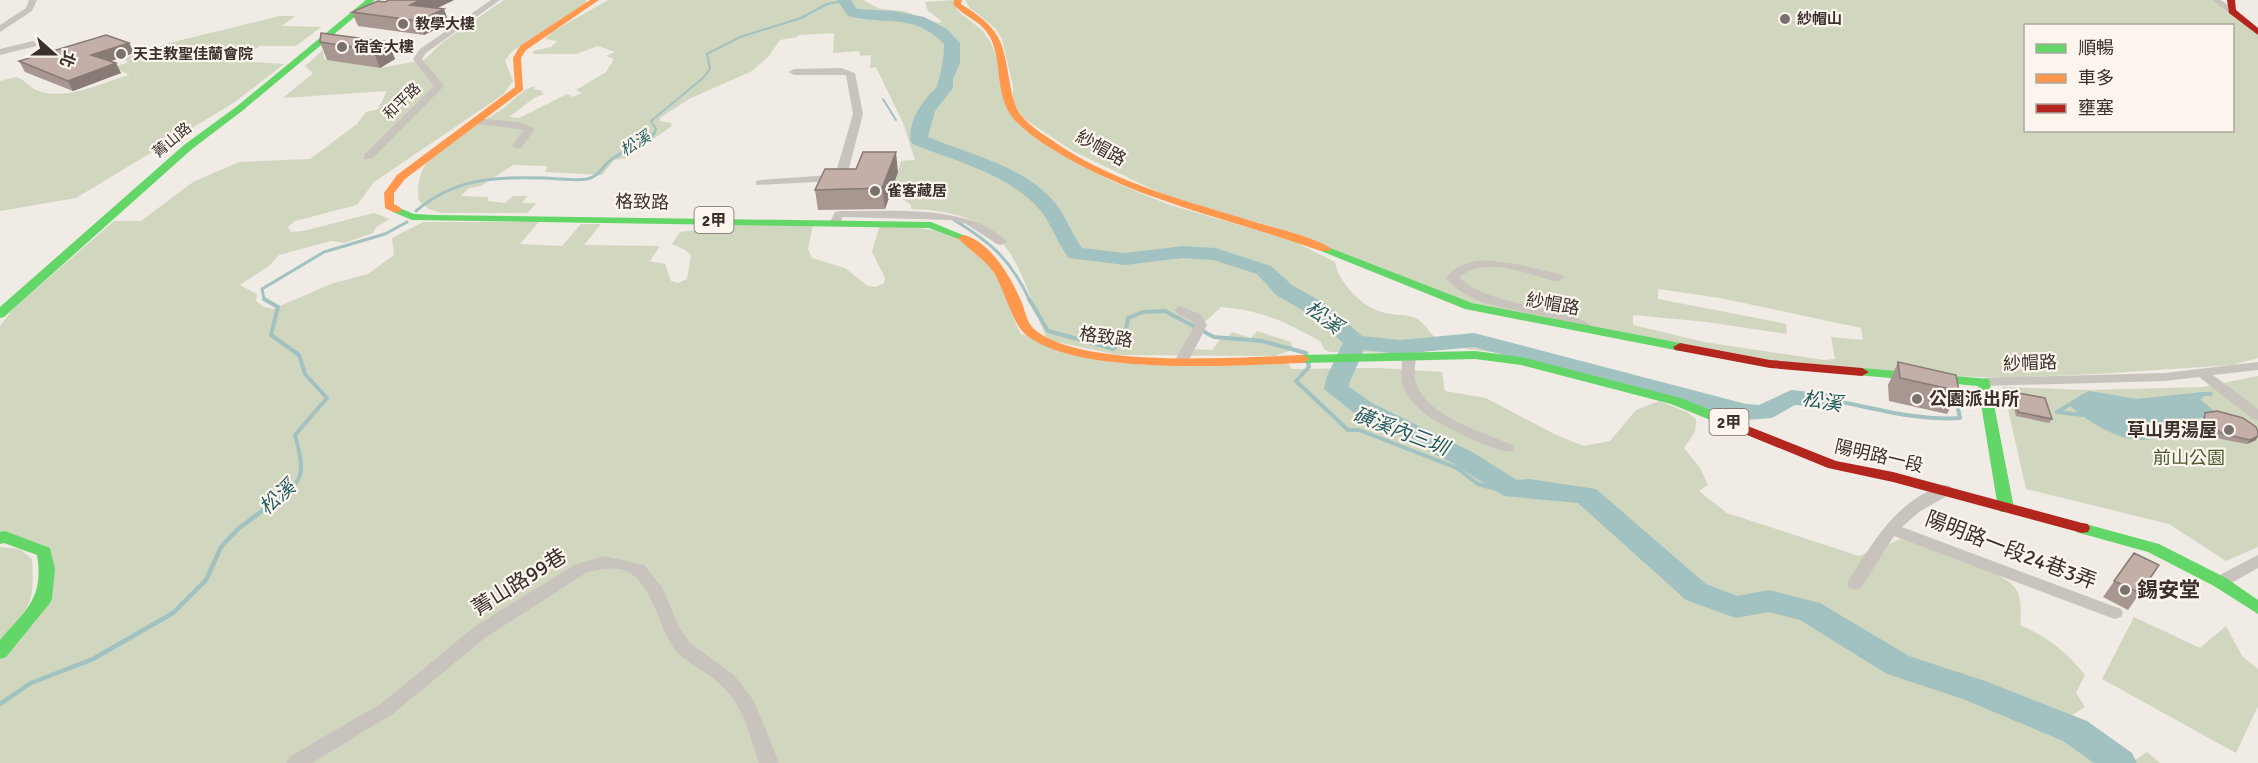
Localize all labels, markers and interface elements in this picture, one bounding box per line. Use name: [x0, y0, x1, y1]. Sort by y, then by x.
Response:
place label: 紗帽山: [1797, 10, 1842, 28]
marker: 紗帽山: [1778, 12, 1792, 26]
place label: 教學大樓: [415, 15, 475, 33]
marker: 教學大樓: [396, 17, 410, 31]
north arrow: [24, 24, 84, 84]
legend: [2024, 24, 2234, 132]
text: 順暢: [2078, 37, 2114, 59]
place label: 宿舍大樓: [354, 38, 414, 56]
marker: 宿舍大樓: [335, 40, 349, 54]
place label: 天主教聖佳蘭會院: [133, 45, 253, 63]
marker: 天主教聖佳蘭會院: [114, 47, 128, 61]
text: 北: [55, 48, 79, 70]
text: 車多: [2078, 67, 2114, 89]
street label: 和平路: [380, 79, 424, 123]
text: 壅塞: [2078, 97, 2114, 119]
street label: 菁山路: [149, 119, 195, 161]
street label: 紗帽路: [1072, 125, 1130, 171]
water label: 松溪: [617, 126, 656, 161]
place label: 雀客藏居: [887, 182, 947, 200]
marker: 雀客藏居: [868, 184, 882, 198]
street label: 格致路: [615, 191, 669, 213]
road number: 2甲: [694, 207, 734, 233]
street label: 紗帽路: [1525, 288, 1581, 320]
water label: 松溪: [1300, 295, 1350, 341]
street label: 格致路: [1078, 322, 1134, 352]
street label: 紗帽路: [2003, 351, 2057, 375]
water label: 松溪: [1800, 386, 1847, 417]
place label: 公園派出所: [1929, 388, 2019, 410]
marker: 公園派出所: [1910, 392, 1924, 406]
water label: 磺溪內三圳: [1350, 402, 1455, 462]
road number: 2甲: [1710, 409, 1748, 435]
place label: 草山男湯屋: [2127, 419, 2217, 441]
marker: 草山男湯屋: [2222, 423, 2236, 437]
street label: 陽明路一段: [1833, 435, 1925, 477]
park label: 前山公園: [2153, 447, 2225, 469]
water label: 松溪: [254, 473, 303, 520]
street label: 陽明路一段24巷3弄: [1922, 505, 2100, 595]
street label: 菁山路99巷: [467, 543, 571, 621]
place label: 錫安堂: [2137, 577, 2200, 603]
marker: 錫安堂: [2118, 583, 2132, 597]

